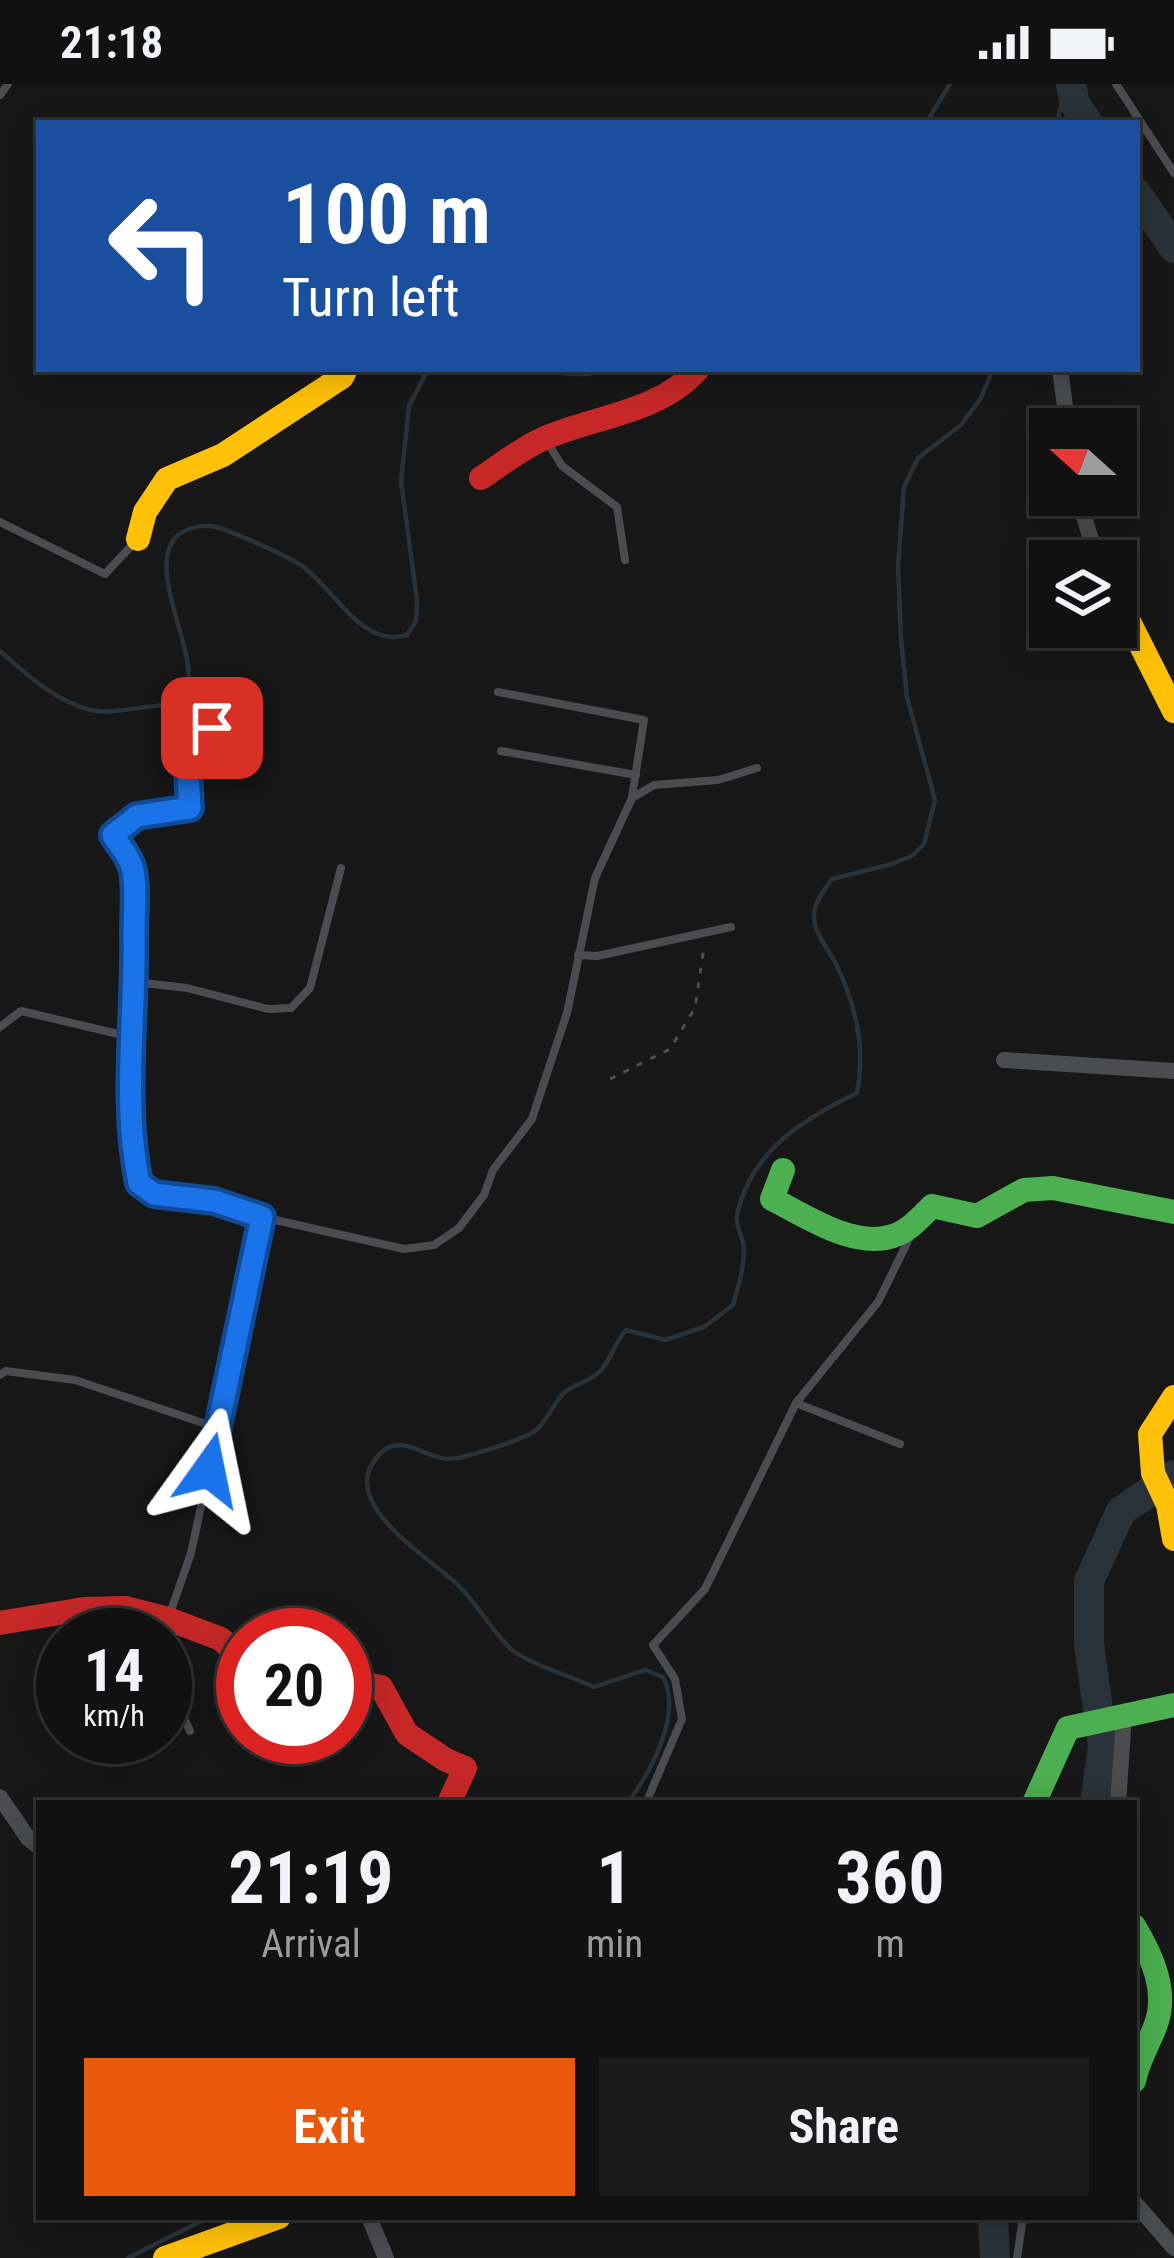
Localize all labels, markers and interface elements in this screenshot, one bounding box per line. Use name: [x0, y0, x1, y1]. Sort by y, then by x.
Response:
text: 21:18: [60, 16, 163, 69]
text: 100 m: [282, 165, 491, 264]
icon: left: [84, 168, 240, 324]
text: Turn left: [282, 266, 459, 329]
north arrow: [1029, 408, 1137, 516]
map controls: [1029, 408, 1137, 648]
button: layers: [1029, 540, 1137, 648]
pin: [161, 677, 263, 779]
icon: arrive: [179, 695, 245, 761]
position arrow: [146, 1407, 272, 1533]
speed limit sign: 20: [216, 1608, 372, 1764]
text: 14: [84, 1635, 144, 1706]
text: km/h: [83, 1698, 145, 1733]
text: 21:19: [228, 1836, 394, 1921]
text: 1: [596, 1836, 633, 1921]
text: 360: [835, 1836, 945, 1921]
text: Arrival: [261, 1921, 361, 1967]
text: min: [586, 1921, 643, 1967]
text: m: [875, 1921, 905, 1967]
button: Exit: [84, 2058, 575, 2196]
button: Share: [599, 2058, 1089, 2196]

